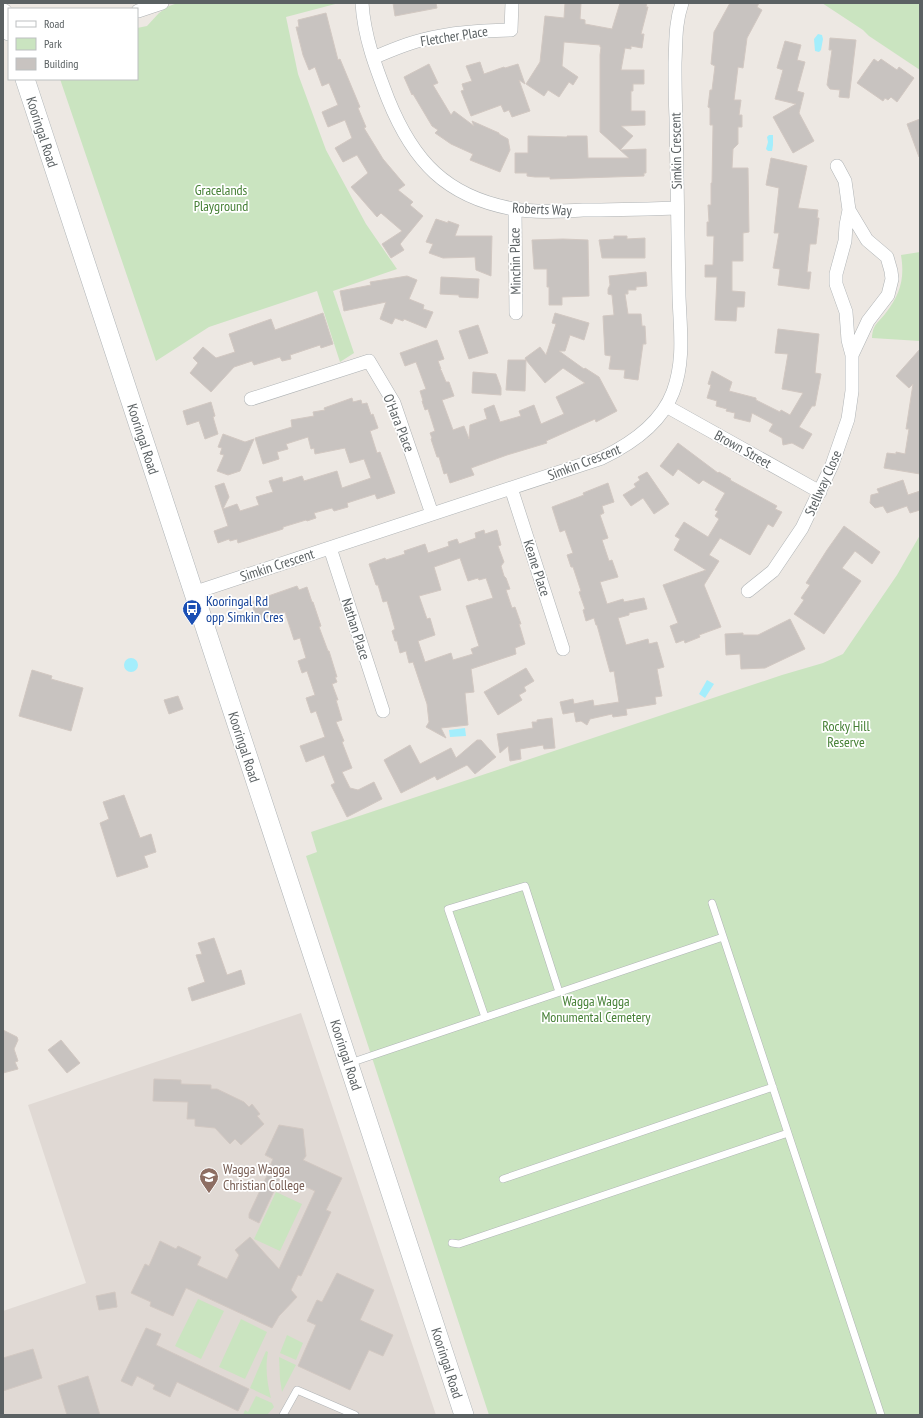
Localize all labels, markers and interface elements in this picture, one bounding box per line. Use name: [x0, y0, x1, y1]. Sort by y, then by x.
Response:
legend: [8, 8, 138, 80]
text: Road: [44, 16, 64, 31]
street label: Fletcher Place: [419, 22, 489, 50]
text: Park: [44, 36, 62, 51]
text: Building: [44, 56, 79, 71]
street label: Kooringal Road: [22, 94, 62, 170]
street label: Simkin Crescent: [666, 112, 686, 190]
park label: Gracelands Playground: [194, 181, 248, 215]
street label: Roberts Way: [512, 198, 573, 220]
street label: Minchin Place: [505, 227, 525, 295]
street label: O'Hara Place: [379, 391, 419, 455]
street label: Kooringal Road: [123, 401, 163, 477]
street label: Brown Street: [711, 426, 775, 472]
street label: Simkin Crescent: [545, 440, 623, 484]
street label: Stellway Close: [801, 447, 846, 519]
street label: Keane Place: [519, 537, 555, 599]
street label: Simkin Crescent: [238, 545, 316, 585]
place label: Kooringal Rd opp Simkin Cres: [206, 592, 284, 626]
street label: Nathan Place: [338, 596, 374, 662]
bus stop icon: Kooringal Rd opp Simkin Cres: [181, 598, 203, 626]
street label: Kooringal Road: [224, 709, 264, 785]
park label: Rocky Hill Reserve: [822, 717, 871, 751]
park label: Wagga Wagga Monumental Cemetery: [541, 992, 651, 1026]
street label: Kooringal Road: [326, 1017, 366, 1093]
place label: Wagga Wagga Christian College: [223, 1160, 305, 1194]
school or university icon: Wagga Wagga Christian College: [198, 1166, 220, 1194]
street label: Kooringal Road: [427, 1325, 467, 1401]

